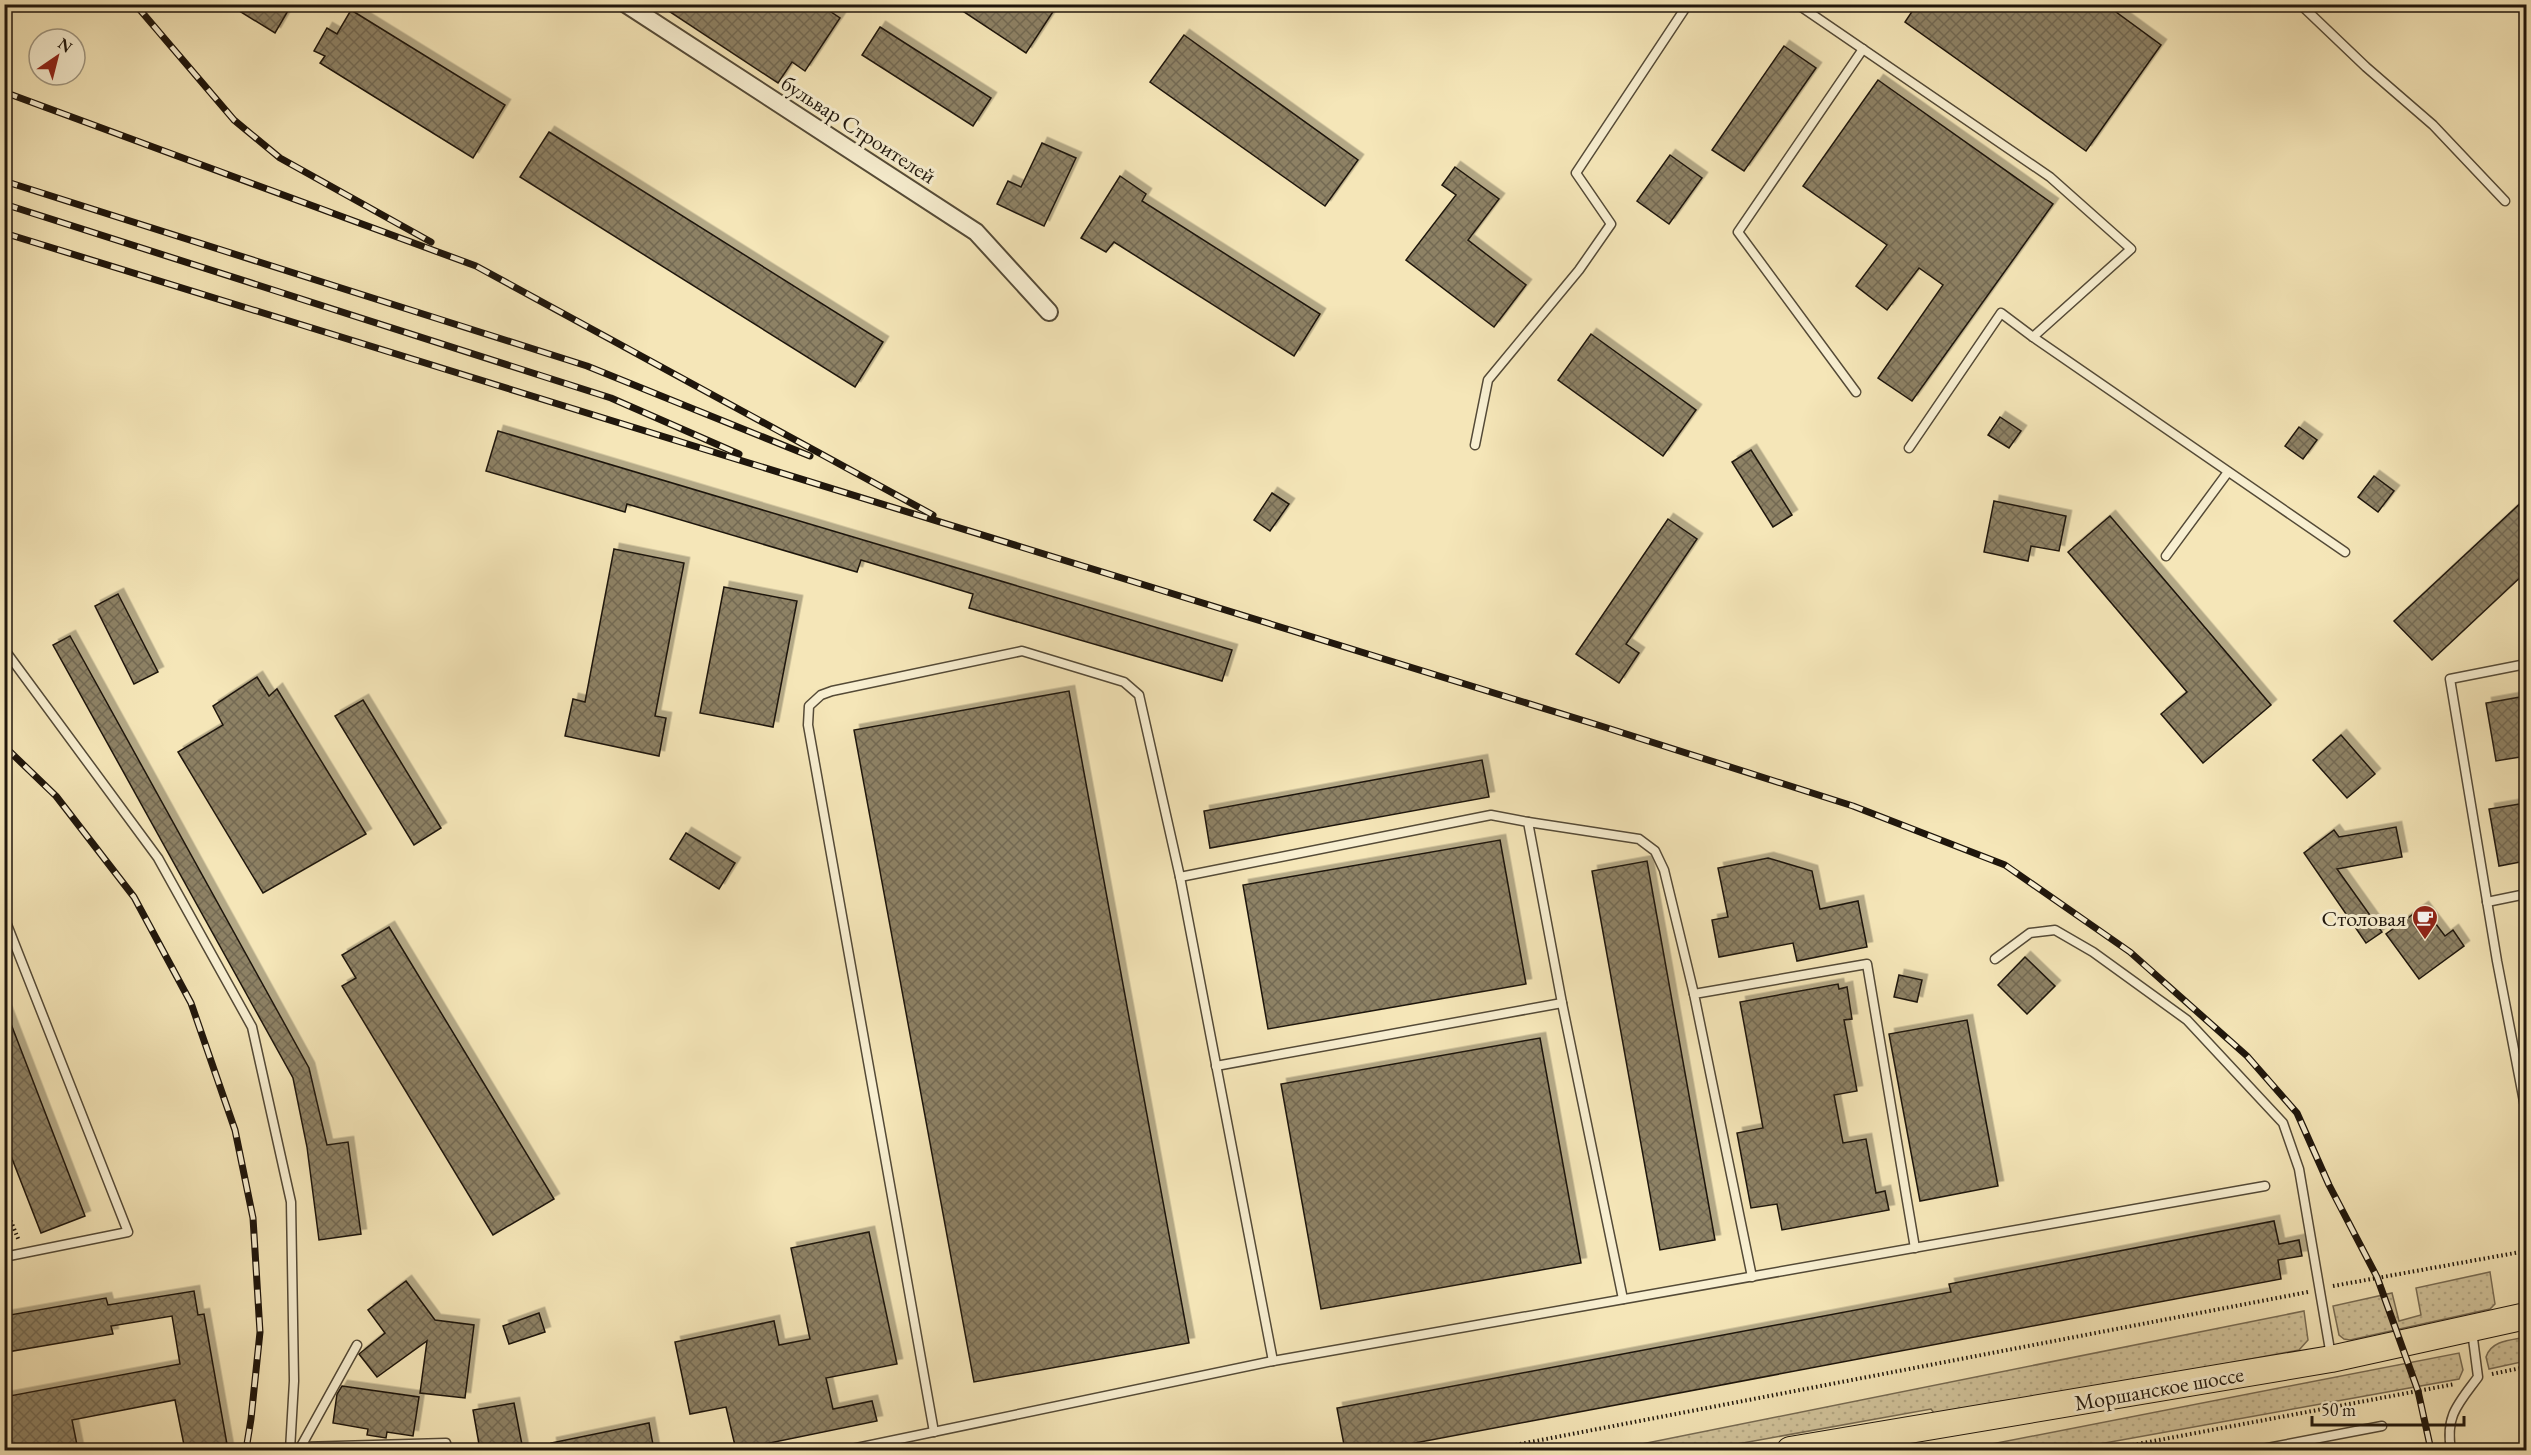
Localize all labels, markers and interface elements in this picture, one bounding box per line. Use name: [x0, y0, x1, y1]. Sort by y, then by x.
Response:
north arrow: [27, 27, 87, 87]
text: N: [54, 33, 77, 57]
street label: бульвар Строителей: [776, 69, 942, 191]
cafe icon: Столовая: [2410, 903, 2440, 941]
place label: Столовая: [2322, 904, 2406, 933]
street label: Моршанское шоссе: [2072, 1359, 2246, 1418]
scale bar: [2312, 1389, 2464, 1427]
text: 50 m: [2321, 1398, 2356, 1421]

